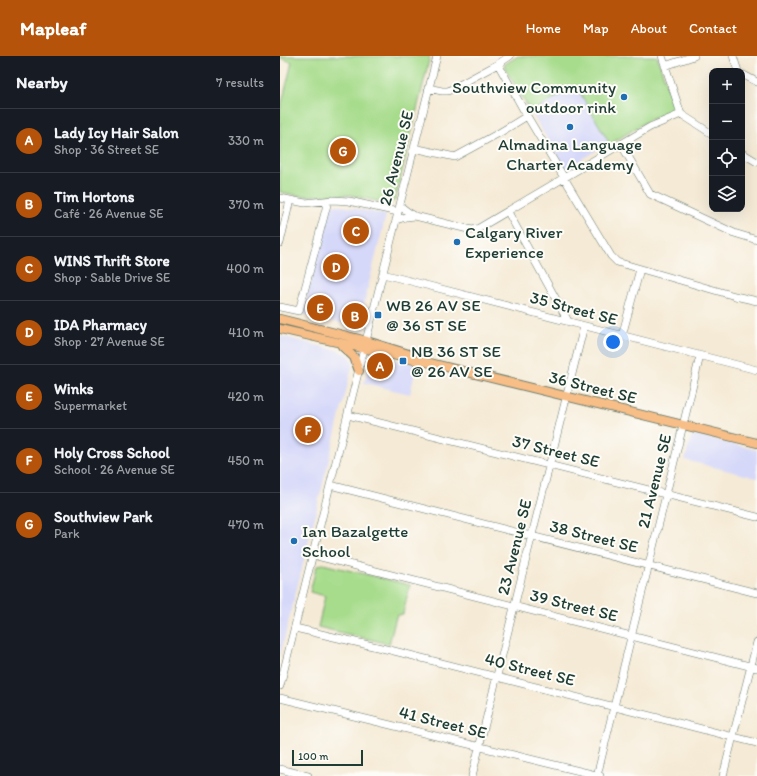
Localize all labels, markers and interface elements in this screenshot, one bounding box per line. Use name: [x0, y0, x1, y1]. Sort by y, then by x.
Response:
text: Mapleaf: [20, 17, 86, 40]
text: Home: [526, 20, 561, 37]
text: Map: [583, 20, 609, 37]
text: About: [631, 20, 667, 37]
text: Contact: [689, 20, 737, 37]
map controls: [709, 68, 745, 212]
button: +: [709, 68, 745, 104]
text: Nearby: [16, 72, 68, 92]
text: 7 results: [216, 75, 264, 90]
place label: Southview Community outdoor rink: [452, 77, 616, 117]
marker: Southview Community outdoor rink: [619, 92, 629, 102]
button: −: [709, 104, 745, 140]
street label: 26 Avenue SE: [374, 108, 418, 208]
marker: Almadina Language Charter Academy: [565, 122, 575, 132]
text: Lady Icy Hair Salon: [54, 124, 179, 142]
text: A: [25, 133, 33, 148]
text: 330 m: [228, 133, 264, 148]
place label: Almadina Language Charter Academy: [498, 134, 642, 174]
pin: G: [330, 136, 356, 166]
button: locate: [709, 140, 745, 176]
text: Shop · 36 Street SE: [54, 142, 159, 157]
button: layers: [709, 176, 745, 212]
text: Tim Hortons: [54, 188, 134, 206]
text: B: [25, 197, 33, 212]
text: 370 m: [229, 197, 264, 212]
text: Café · 26 Avenue SE: [54, 206, 164, 221]
pin: C: [343, 216, 369, 246]
place label: Calgary River Experience: [465, 222, 563, 262]
marker: Calgary River Experience: [452, 237, 462, 247]
text: WINS Thrift Store: [54, 252, 170, 270]
pin: D: [323, 252, 349, 282]
text: C: [25, 261, 33, 276]
text: 400 m: [226, 261, 264, 276]
text: Shop · Sable Drive SE: [54, 270, 170, 285]
street label: 35 Street SE: [528, 287, 620, 329]
pin: E: [307, 293, 333, 323]
place label: WB 26 AV SE @ 36 ST SE: [386, 295, 481, 335]
pin: B: [342, 301, 368, 331]
marker: WB 26 AV SE @ 36 ST SE: [373, 310, 383, 320]
text: IDA Pharmacy: [54, 316, 147, 334]
text: D: [25, 325, 33, 340]
text: 410 m: [228, 325, 264, 340]
your location: [603, 332, 623, 352]
text: Shop · 27 Avenue SE: [54, 334, 165, 349]
place label: NB 36 ST SE @ 26 AV SE: [411, 341, 501, 381]
pin: A: [367, 351, 393, 381]
marker: NB 36 ST SE @ 26 AV SE: [398, 356, 408, 366]
street label: 36 Street SE: [547, 366, 639, 408]
text: Winks: [54, 380, 94, 398]
text: E: [25, 389, 33, 404]
text: 420 m: [227, 389, 264, 404]
text: Supermarket: [54, 398, 127, 413]
pin: F: [295, 415, 321, 445]
street label: 37 Street SE: [510, 431, 602, 471]
street label: 21 Avenue SE: [633, 432, 675, 530]
text: Holy Cross School: [54, 444, 170, 462]
text: F: [26, 453, 32, 468]
text: 450 m: [227, 453, 264, 468]
text: School · 26 Avenue SE: [54, 462, 175, 477]
street label: 23 Avenue SE: [492, 497, 536, 597]
text: Southview Park: [54, 508, 152, 526]
street label: 38 Street SE: [548, 515, 640, 557]
text: G: [25, 517, 33, 532]
text: 470 m: [228, 517, 264, 532]
place label: Ian Bazalgette School: [302, 521, 408, 561]
text: Park: [54, 526, 80, 541]
marker: Ian Bazalgette School: [289, 536, 299, 546]
street label: 39 Street SE: [528, 584, 620, 626]
street label: 40 Street SE: [483, 648, 577, 690]
street label: 41 Street SE: [397, 701, 489, 743]
scale bar: [292, 748, 363, 767]
text: 100 m: [298, 750, 328, 763]

